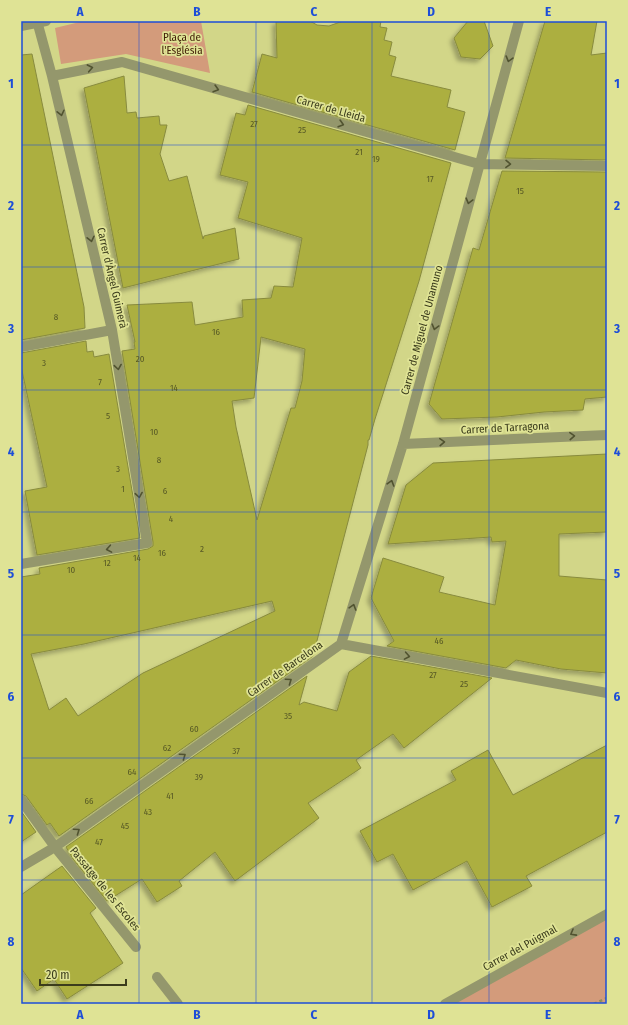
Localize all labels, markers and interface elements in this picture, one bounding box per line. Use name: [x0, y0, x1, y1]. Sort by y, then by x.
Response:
text: A: [75, 4, 84, 19]
text: B: [193, 4, 201, 19]
text: C: [311, 4, 318, 19]
text: D: [427, 4, 435, 19]
text: E: [545, 4, 551, 19]
park label: Plaça de l'Església: [161, 31, 203, 57]
one-way arrow: [505, 55, 514, 62]
one-way arrow: [87, 65, 94, 73]
text: 1: [8, 76, 14, 91]
text: 1: [614, 76, 620, 91]
one-way arrow: [212, 84, 219, 93]
street label: Carrer de Lleida: [295, 93, 367, 125]
one-way arrow: [56, 109, 65, 116]
house number: 27: [250, 119, 258, 129]
one-way arrow: [337, 119, 344, 128]
house number: 25: [298, 125, 306, 135]
house number: 21: [355, 147, 363, 157]
house number: 19: [372, 154, 380, 164]
one-way arrow: [505, 160, 511, 168]
house number: 17: [426, 174, 434, 184]
house number: 15: [516, 186, 524, 196]
one-way arrow: [465, 197, 474, 204]
text: 2: [7, 198, 14, 213]
text: 2: [613, 198, 620, 213]
street label: Carrer d'Àngel Guimerà: [94, 226, 131, 330]
one-way arrow: [86, 236, 94, 243]
street label: Carrer de Miguel de Unamuno: [398, 264, 446, 396]
house number: 8: [54, 312, 59, 322]
text: 3: [7, 321, 14, 336]
text: 3: [613, 321, 620, 336]
one-way arrow: [431, 323, 440, 330]
house number: 16: [212, 327, 221, 337]
house number: 20: [136, 354, 145, 364]
house number: 3: [42, 358, 46, 368]
one-way arrow: [113, 363, 122, 370]
house number: 7: [98, 377, 102, 387]
house number: 14: [170, 383, 179, 393]
house number: 5: [106, 411, 110, 421]
street label: Carrer de Tarragona: [460, 419, 550, 437]
house number: 10: [150, 427, 158, 437]
one-way arrow: [569, 432, 575, 441]
one-way arrow: [439, 438, 445, 447]
text: 4: [8, 444, 15, 459]
text: 4: [614, 444, 621, 459]
house number: 8: [157, 455, 162, 465]
house number: 3: [116, 464, 120, 474]
one-way arrow: [386, 479, 395, 486]
house number: 1: [121, 484, 125, 494]
house number: 6: [163, 486, 168, 496]
one-way arrow: [134, 492, 143, 498]
house number: 4: [169, 514, 174, 524]
one-way arrow: [105, 544, 112, 553]
house number: 2: [200, 544, 204, 554]
house number: 16: [158, 548, 167, 558]
house number: 14: [133, 553, 142, 563]
house number: 12: [103, 558, 111, 568]
house number: 10: [67, 565, 75, 575]
text: 5: [8, 566, 14, 581]
text: 5: [614, 566, 620, 581]
one-way arrow: [348, 603, 357, 610]
house number: 46: [435, 636, 444, 646]
street label: Carrer de Barcelona: [245, 638, 325, 700]
one-way arrow: [403, 651, 410, 660]
house number: 27: [429, 670, 437, 680]
one-way arrow: [285, 679, 292, 686]
house number: 25: [460, 679, 468, 689]
text: 6: [8, 689, 15, 704]
text: 6: [614, 689, 621, 704]
house number: 35: [284, 711, 292, 721]
house number: 60: [189, 724, 199, 734]
house number: 62: [163, 743, 171, 753]
house number: 37: [232, 746, 240, 756]
one-way arrow: [179, 754, 186, 761]
house number: 64: [128, 767, 137, 777]
house number: 39: [195, 772, 203, 782]
house number: 41: [166, 791, 174, 801]
house number: 66: [85, 796, 94, 806]
house number: 43: [144, 807, 152, 817]
text: 7: [8, 812, 14, 827]
text: 7: [614, 812, 620, 827]
house number: 45: [121, 821, 129, 831]
one-way arrow: [73, 829, 80, 836]
house number: 47: [95, 837, 103, 847]
street label: Passatge de les Escoles: [67, 844, 143, 934]
street label: Carrer del Puigmal: [481, 922, 559, 974]
one-way arrow: [570, 928, 577, 935]
text: 8: [8, 934, 15, 949]
text: 8: [614, 934, 621, 949]
scale bar: [40, 961, 126, 987]
text: 20 m: [46, 968, 70, 982]
text: A: [75, 1007, 84, 1022]
text: B: [193, 1007, 201, 1022]
text: C: [311, 1007, 318, 1022]
text: D: [427, 1007, 435, 1022]
text: E: [545, 1007, 551, 1022]

